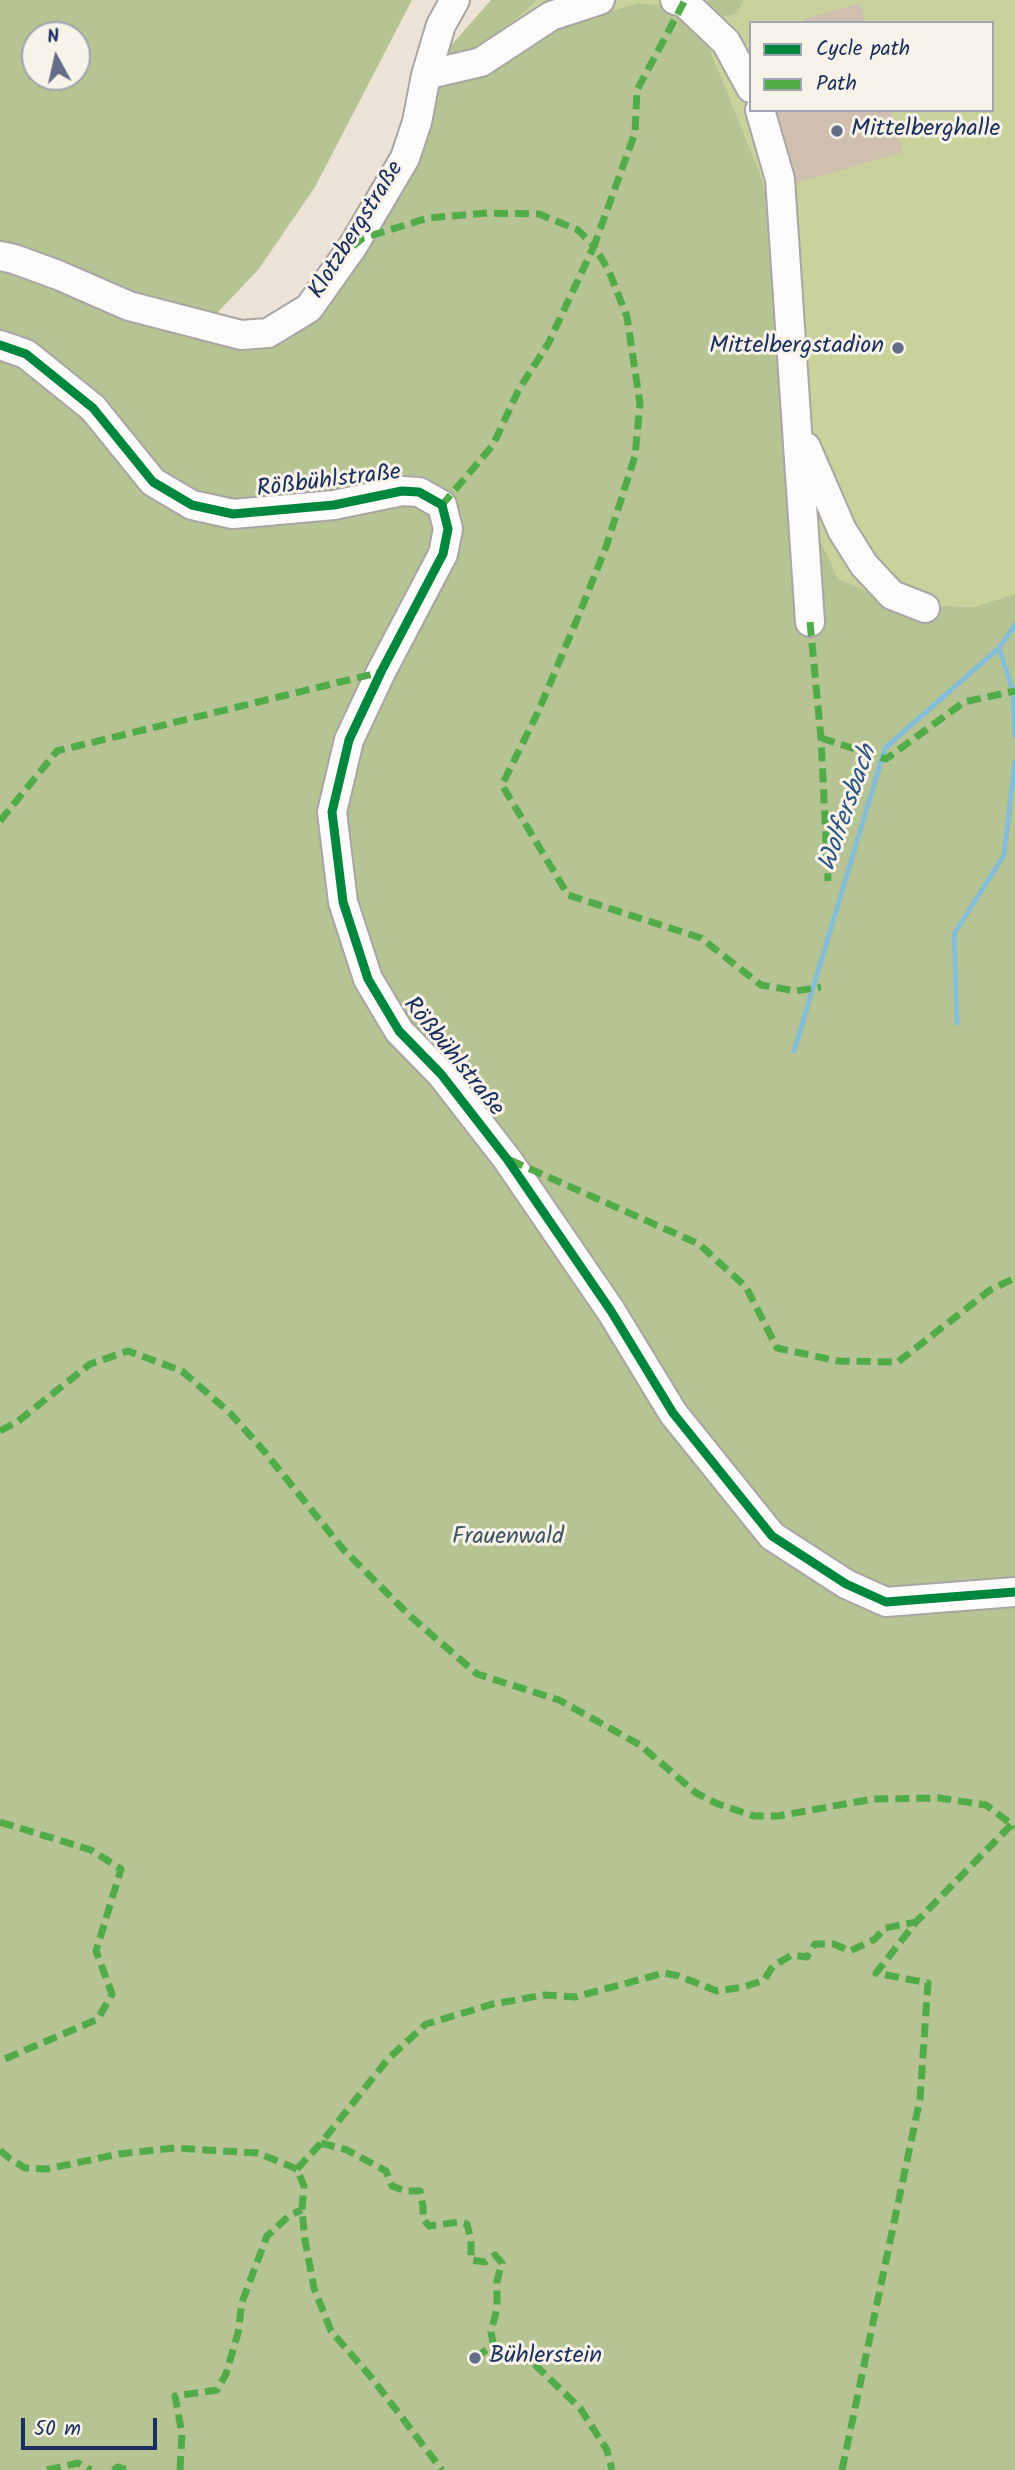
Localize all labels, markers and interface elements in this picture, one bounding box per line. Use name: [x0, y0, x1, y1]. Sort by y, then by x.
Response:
north arrow: [21, 21, 91, 91]
text: N: [45, 21, 61, 53]
legend: [749, 21, 994, 112]
text: Cycle path: [816, 33, 910, 66]
text: Path: [816, 68, 857, 101]
place label: Mittelberghalle: [851, 117, 1000, 145]
marker: Mittelberghalle: [829, 123, 845, 139]
street label: Klotzbergstraße: [304, 157, 412, 305]
place label: Mittelbergstadion: [709, 334, 884, 362]
marker: Mittelbergstadion: [890, 340, 906, 356]
street label: Rößbühlstraße: [255, 460, 403, 506]
water label: Wolfersbach: [814, 742, 886, 876]
street label: Rößbühlstraße: [395, 992, 509, 1124]
park label: Frauenwald: [452, 1525, 564, 1553]
place label: Bühlerstein: [489, 2344, 602, 2372]
marker: Bühlerstein: [467, 2350, 483, 2366]
scale bar: [24, 2404, 161, 2448]
text: 50 m: [34, 2413, 81, 2446]

